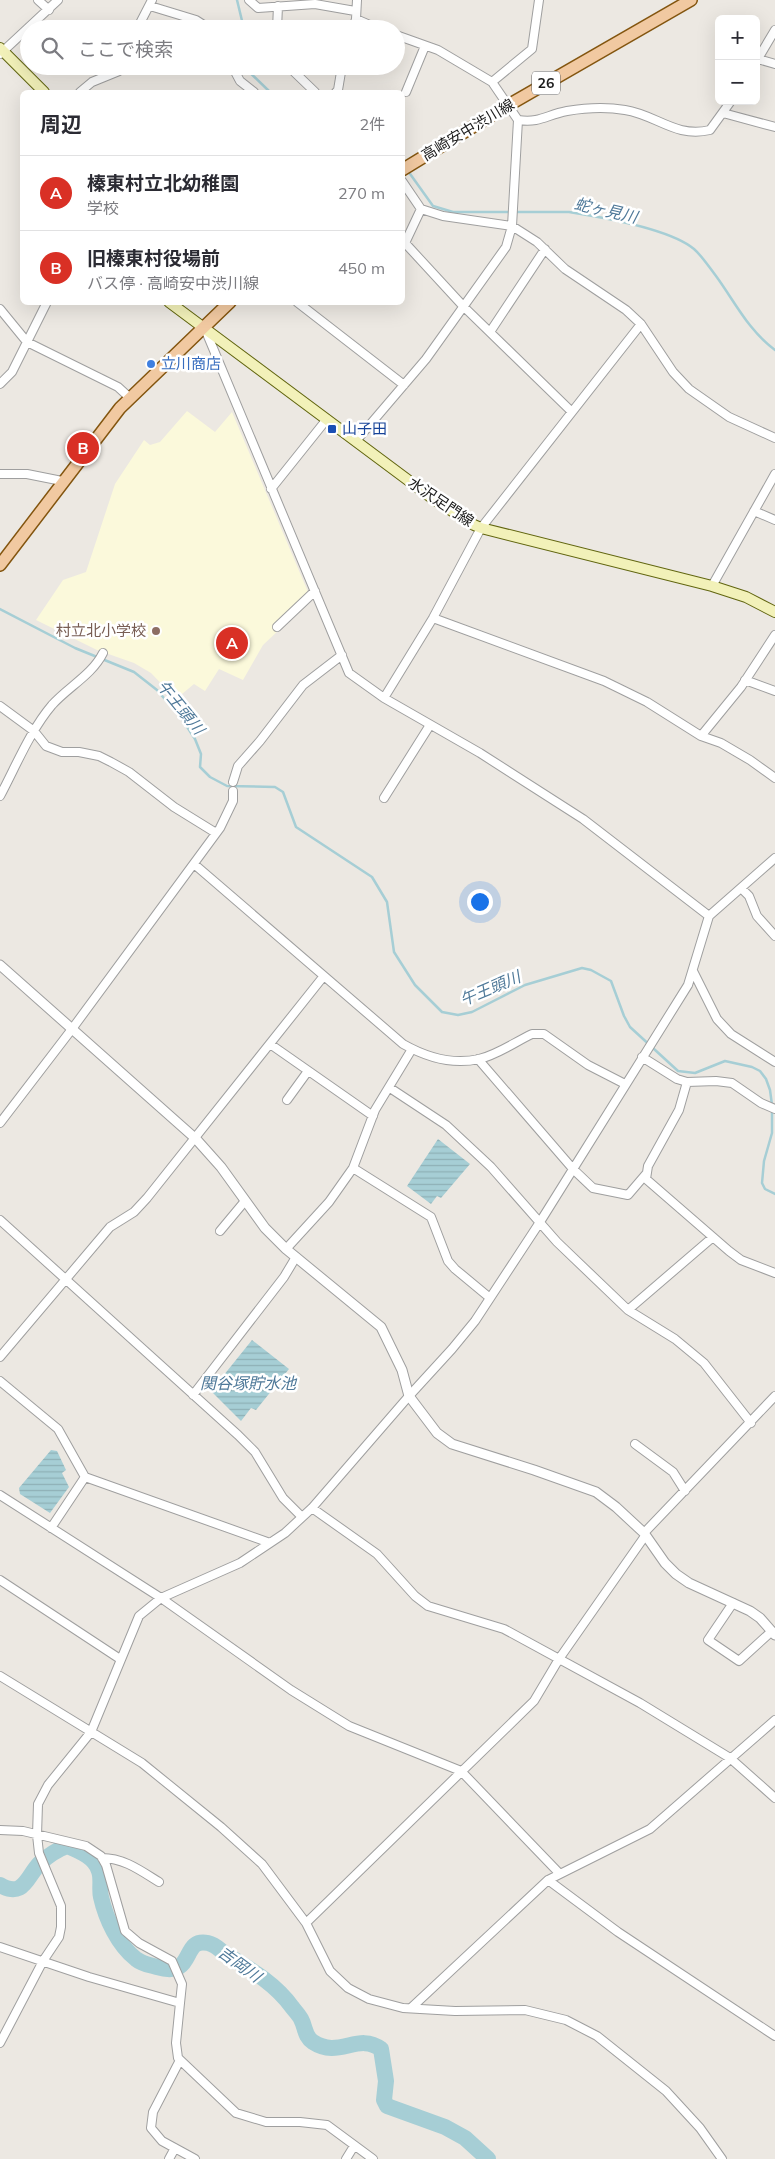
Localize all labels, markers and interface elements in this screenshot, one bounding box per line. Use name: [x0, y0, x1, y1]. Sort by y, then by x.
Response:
map controls: [715, 15, 760, 105]
button: +: [715, 15, 760, 60]
search box: [20, 20, 405, 75]
icon: search: [38, 34, 66, 62]
text: ここで検索: [78, 37, 173, 61]
button: −: [715, 60, 760, 105]
road number: 26: [532, 72, 560, 95]
street label: 高崎安中渋川線: [418, 94, 518, 165]
text: 周辺: [40, 111, 82, 137]
text: 2件: [359, 114, 385, 134]
text: 榛東村立北幼稚園: [87, 171, 239, 195]
text: A: [50, 183, 62, 203]
text: 270 m: [338, 183, 385, 203]
water label: 蛇ヶ見川: [573, 193, 641, 227]
text: 学校: [87, 198, 119, 218]
text: 旧榛東村役場前: [87, 246, 220, 270]
text: B: [50, 258, 62, 278]
text: 450 m: [338, 258, 385, 278]
text: バス停 · 高崎安中渋川線: [87, 273, 259, 293]
place label: 立川商店: [161, 354, 221, 373]
marker: 立川商店: [145, 358, 157, 370]
place label: 山子田: [342, 419, 387, 438]
marker: 山子田: [326, 423, 338, 435]
pin: B: [67, 429, 99, 467]
street label: 水沢足門線: [405, 473, 478, 530]
place label: 村立北小学校: [56, 621, 146, 640]
pin: A: [216, 624, 248, 662]
marker: 村立北小学校: [150, 625, 162, 637]
water label: 午王頭川: [153, 676, 210, 740]
your location: [467, 889, 493, 915]
water label: 午王頭川: [457, 966, 525, 1010]
water label: 関谷塚貯水池: [200, 1373, 298, 1393]
water label: 吉岡川: [215, 1942, 267, 1987]

